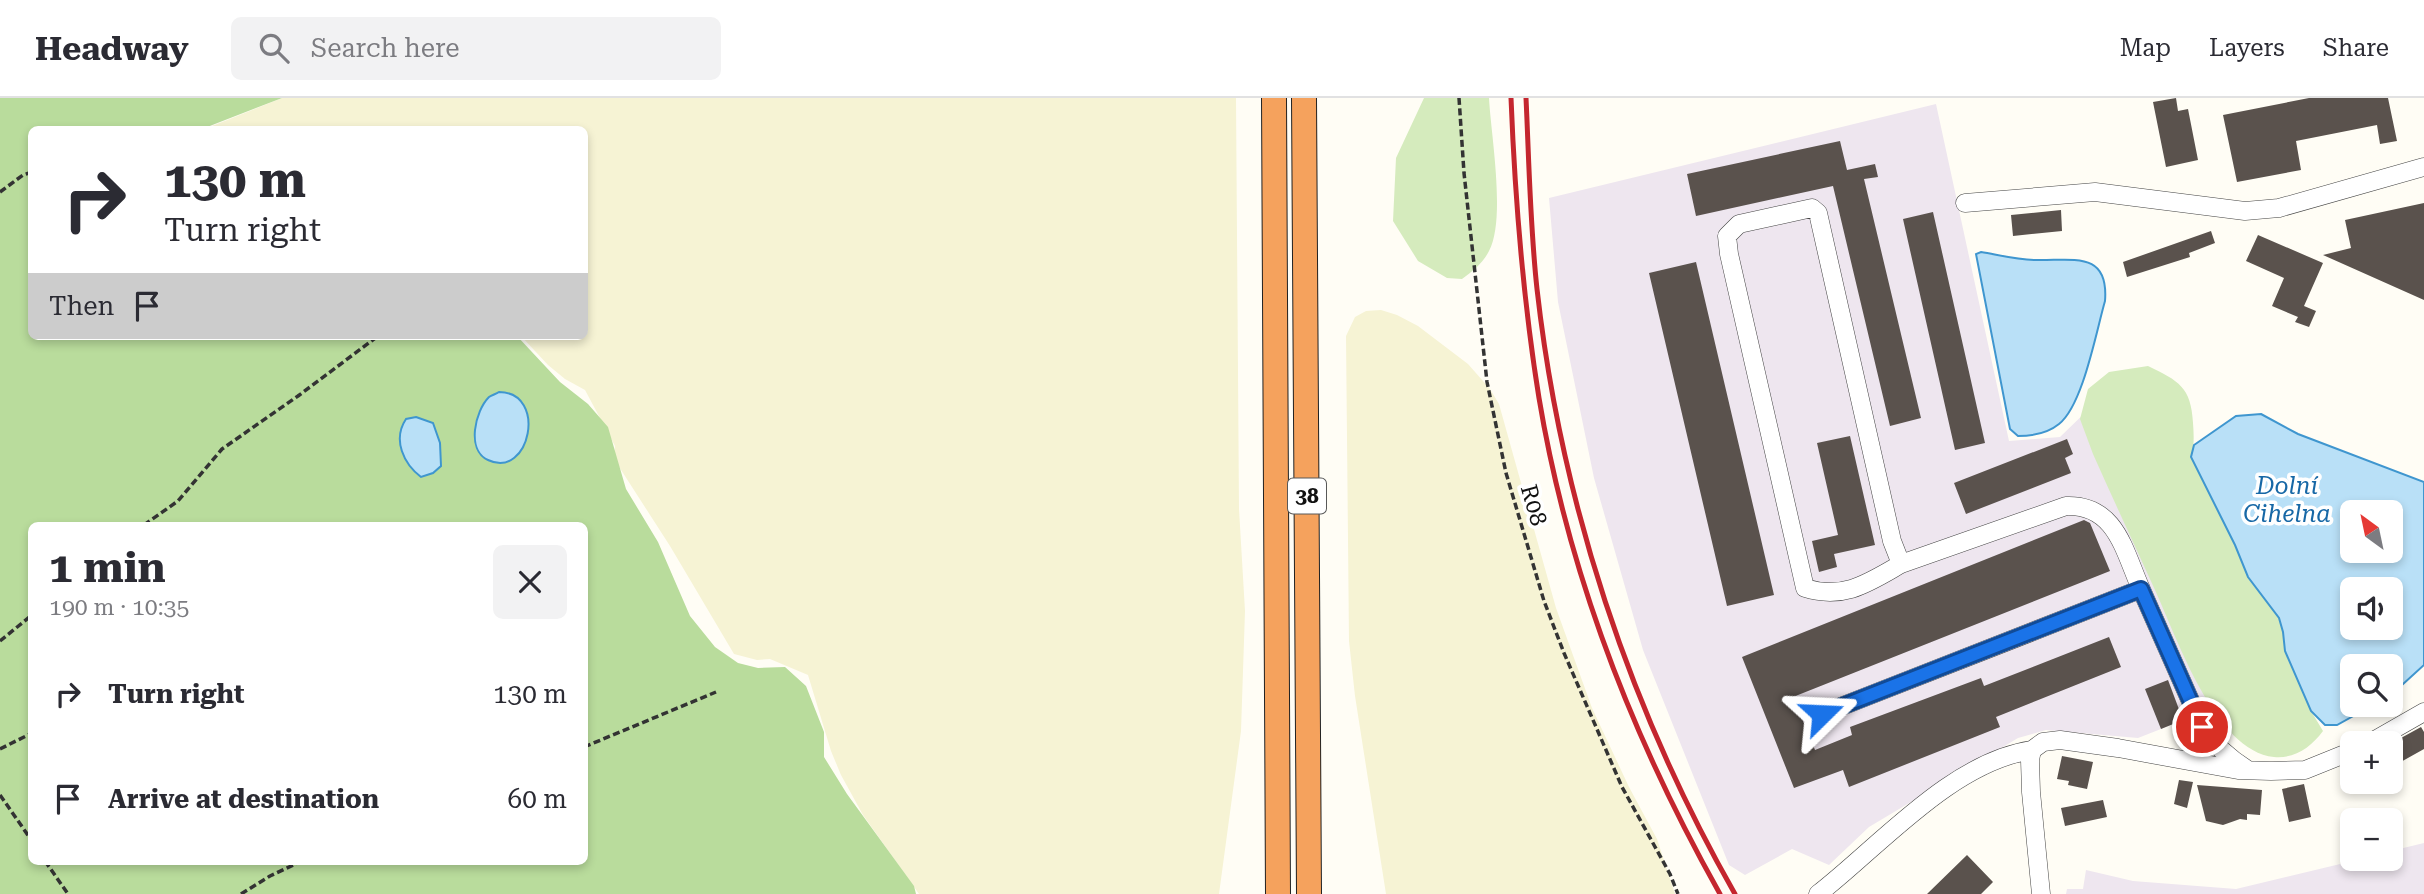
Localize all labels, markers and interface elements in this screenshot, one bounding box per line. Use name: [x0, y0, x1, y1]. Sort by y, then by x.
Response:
search box: [231, 17, 721, 80]
text: Headway: [35, 29, 189, 68]
icon: search: [255, 29, 293, 67]
text: Search here: [311, 33, 460, 63]
text: Map: [2120, 34, 2171, 62]
text: Layers: [2209, 34, 2285, 62]
text: Share: [2323, 34, 2389, 62]
text: 130 m: [164, 152, 306, 209]
icon: right: [49, 154, 140, 245]
text: Turn right: [164, 211, 321, 249]
icon: arrive: [128, 287, 166, 325]
text: Then: [49, 291, 114, 321]
water label: Dolní Cihelna: [2243, 472, 2331, 528]
road number: 38: [1288, 478, 1326, 514]
street label: R08: [1515, 481, 1552, 529]
north arrow: [2340, 500, 2403, 564]
map controls: [2340, 500, 2403, 871]
text: 1 min: [49, 543, 166, 592]
button: close: [493, 545, 567, 619]
button: sound: [2340, 577, 2403, 640]
text: 190 m · 10:35: [49, 594, 189, 621]
button: search: [2340, 654, 2403, 717]
icon: right: [49, 675, 87, 713]
position arrow: [1785, 677, 1859, 751]
text: Turn right: [108, 679, 244, 709]
text: 130 m: [493, 679, 567, 709]
pin: [2172, 697, 2232, 757]
icon: arrive: [2183, 708, 2221, 746]
button: +: [2340, 731, 2403, 794]
icon: arrive: [49, 780, 87, 818]
text: Arrive at destination: [108, 784, 379, 814]
text: 60 m: [508, 784, 567, 814]
button: −: [2340, 808, 2403, 871]

